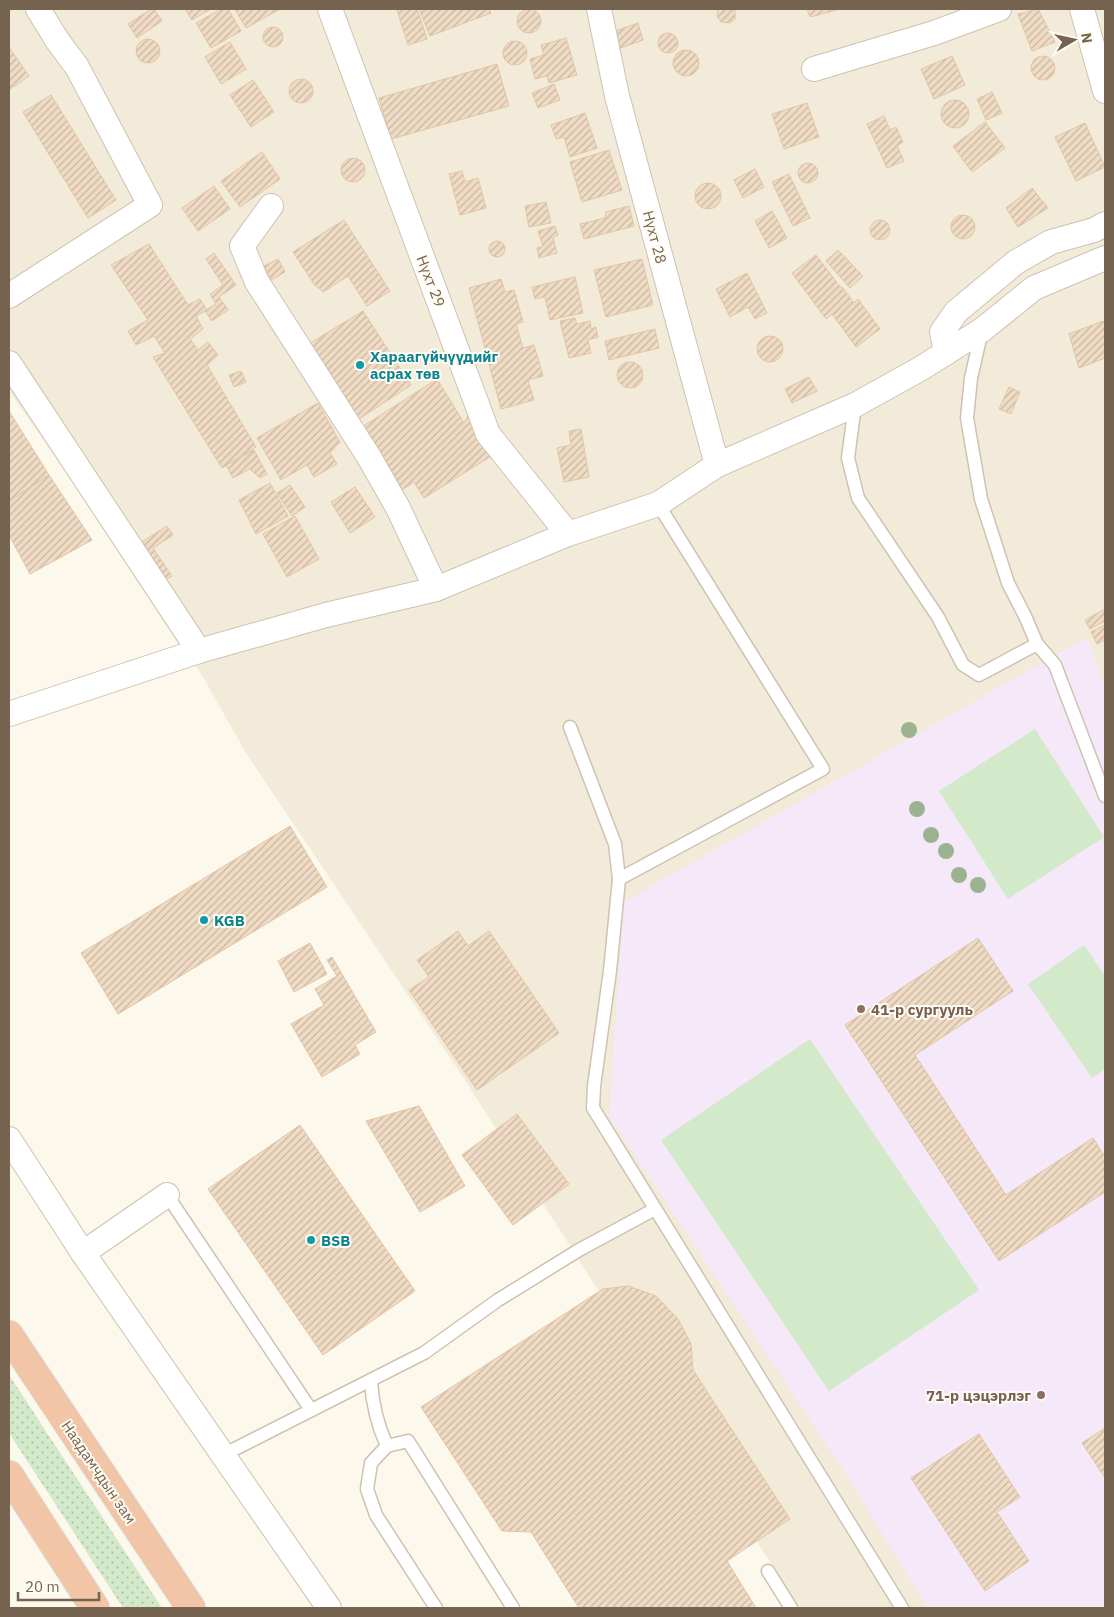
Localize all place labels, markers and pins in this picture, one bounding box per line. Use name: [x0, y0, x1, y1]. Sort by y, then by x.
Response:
place label: Хараагүйчүүдийг асрах төв: [370, 347, 498, 383]
marker: Хараагүйчүүдийг асрах төв: [354, 359, 366, 371]
place label: KGB: [214, 911, 245, 930]
marker: KGB: [198, 914, 210, 926]
place label: 41-р сургууль: [871, 1000, 973, 1019]
marker: 41-р сургууль: [855, 1003, 867, 1015]
place label: BSB: [321, 1231, 350, 1250]
marker: BSB: [305, 1234, 317, 1246]
place label: 71-р цэцэрлэг: [926, 1386, 1031, 1405]
marker: 71-р цэцэрлэг: [1035, 1389, 1047, 1401]

